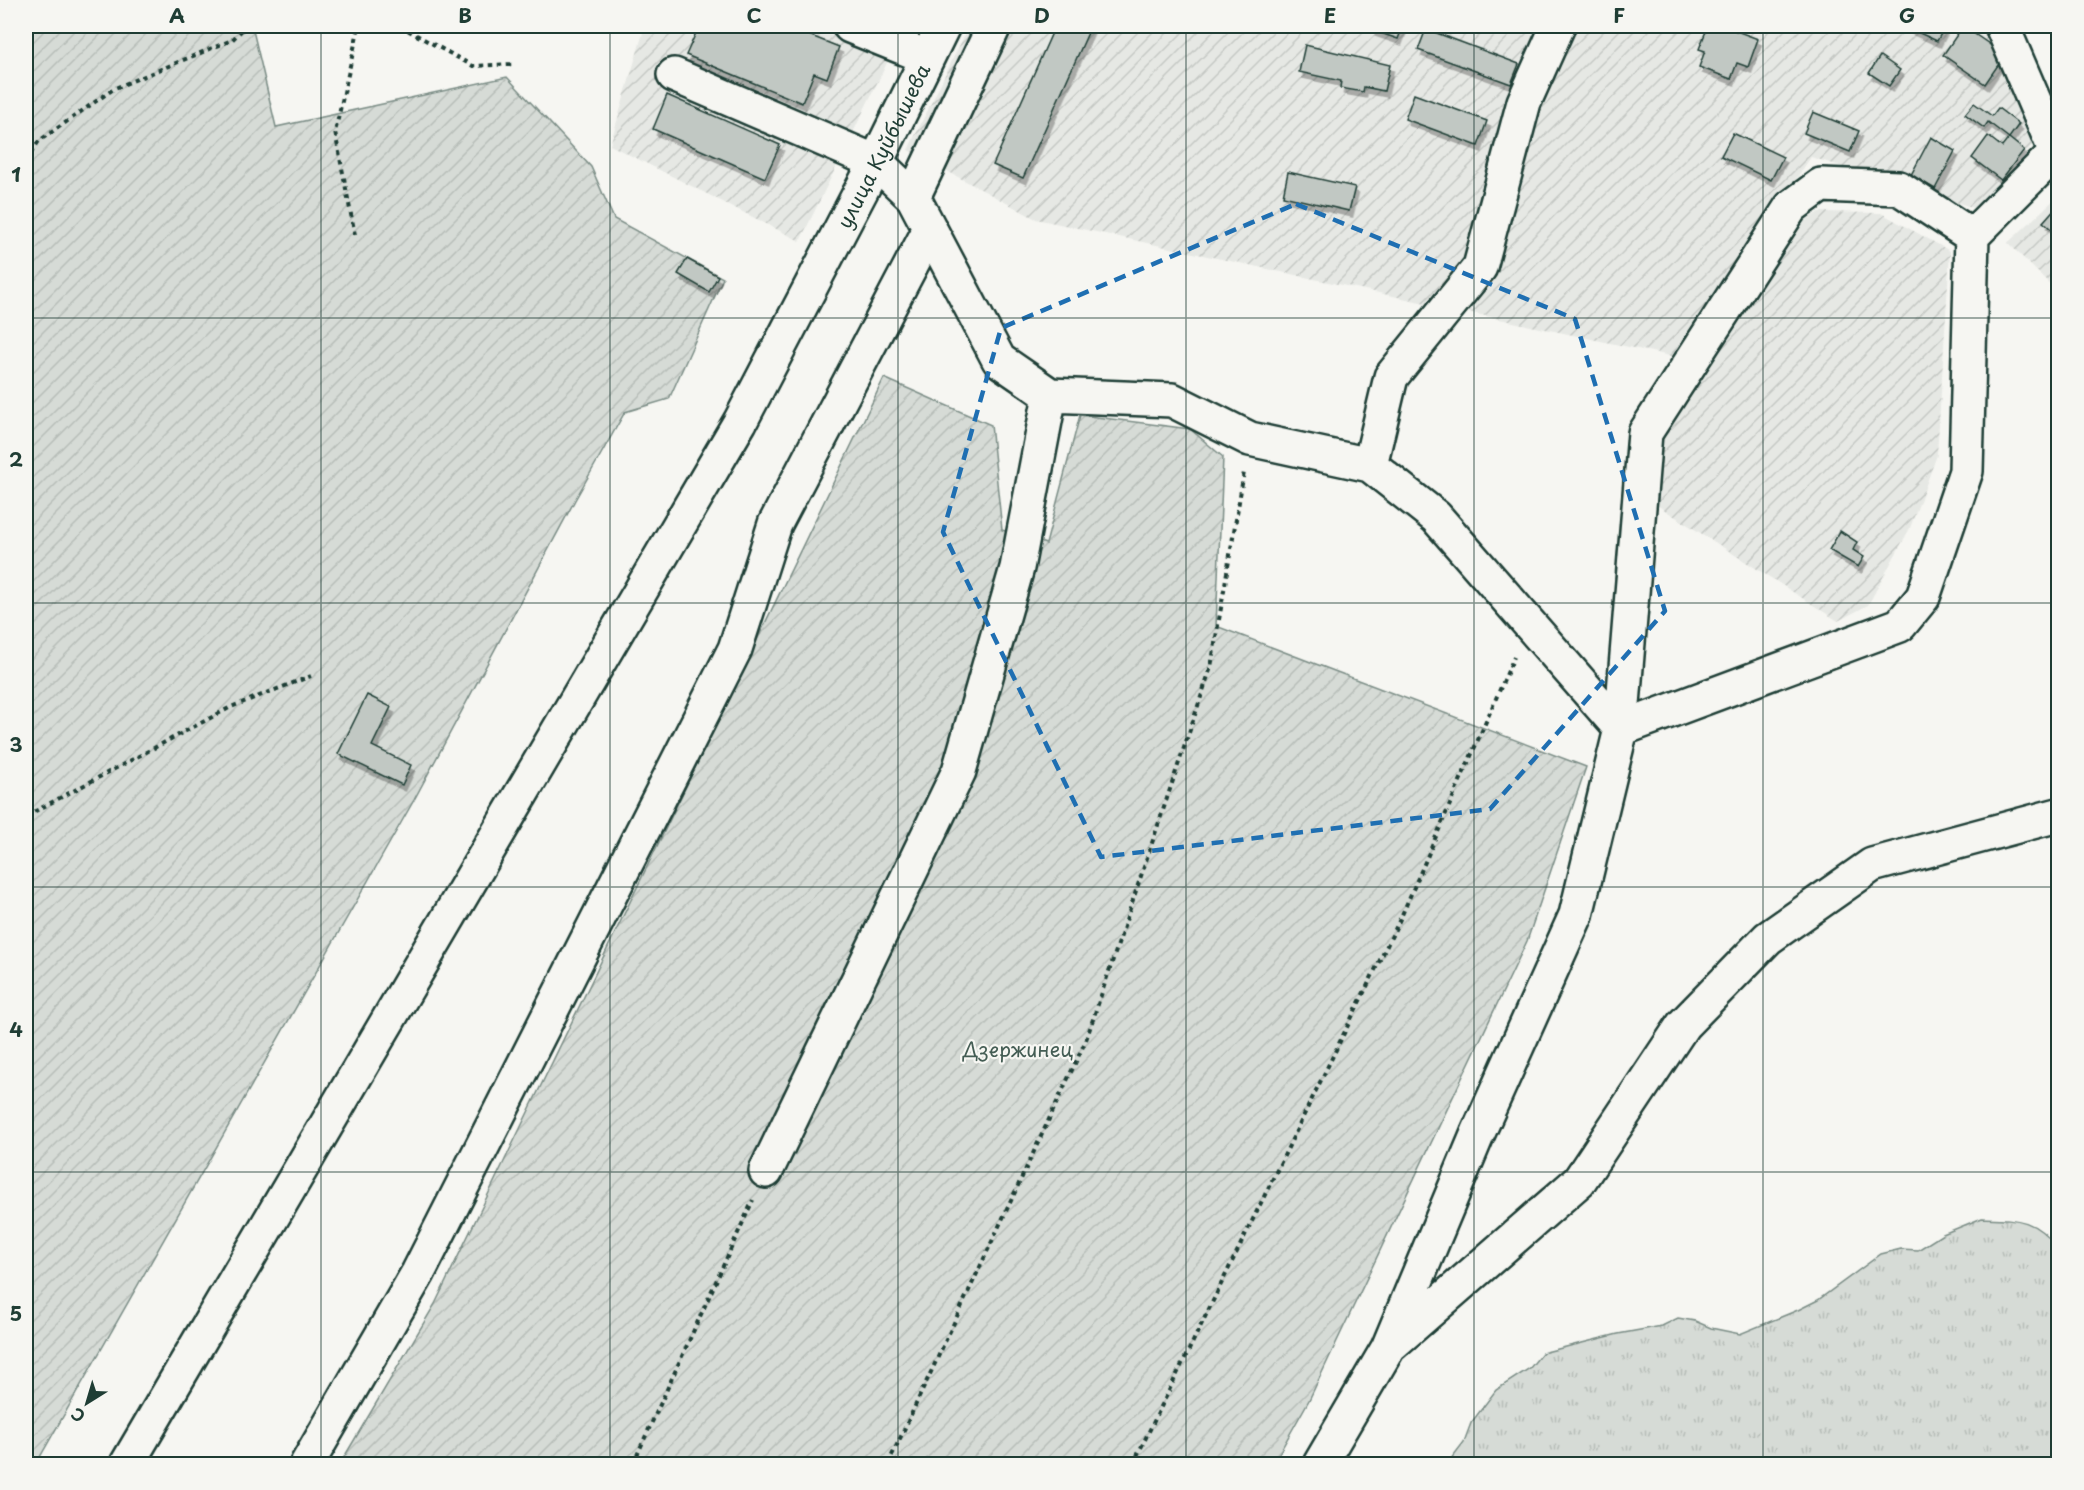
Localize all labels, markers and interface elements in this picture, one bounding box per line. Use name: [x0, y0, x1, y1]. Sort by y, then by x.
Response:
text: A: [169, 0, 185, 30]
text: B: [458, 0, 472, 30]
text: C: [746, 0, 762, 30]
text: D: [1034, 0, 1050, 30]
text: E: [1324, 0, 1336, 30]
text: F: [1613, 0, 1625, 30]
text: G: [1899, 0, 1915, 30]
street label: улица Куйбышева: [829, 58, 938, 234]
text: 1: [11, 159, 21, 189]
text: 2: [9, 444, 23, 474]
text: 3: [9, 729, 23, 759]
text: 4: [9, 1014, 23, 1044]
park label: Дзержинец: [962, 1034, 1073, 1064]
text: 5: [10, 1298, 22, 1328]
north arrow: [57, 1373, 117, 1433]
text: С: [65, 1403, 89, 1429]

